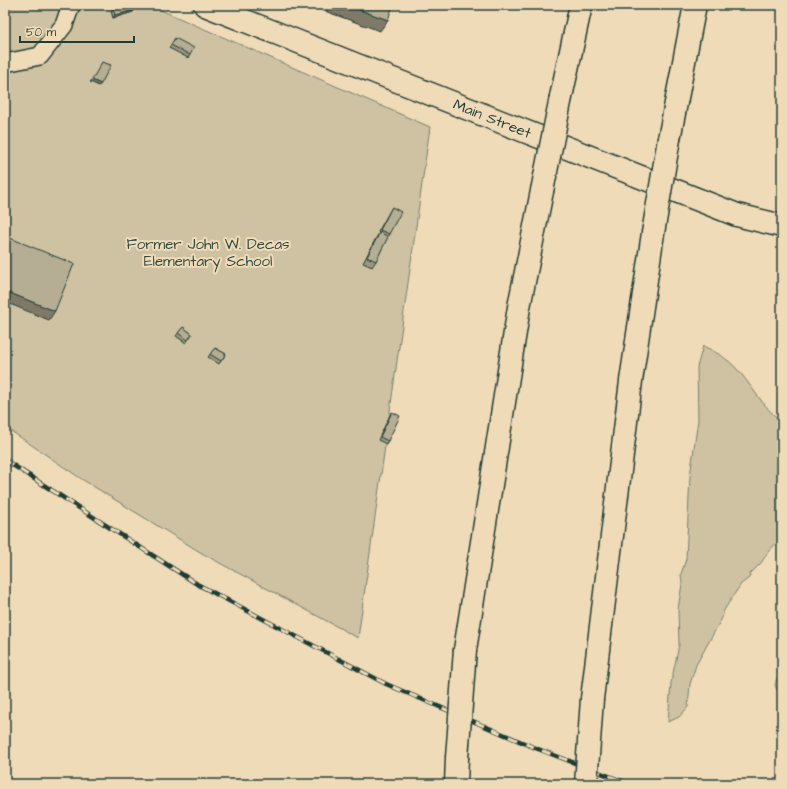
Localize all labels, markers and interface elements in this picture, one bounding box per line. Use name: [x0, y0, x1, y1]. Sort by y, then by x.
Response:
scale bar: [20, 18, 134, 44]
text: 50 m: [26, 24, 57, 41]
street label: Main Street: [450, 94, 534, 143]
park label: Former John W. Decas Elementary School: [126, 234, 290, 273]

